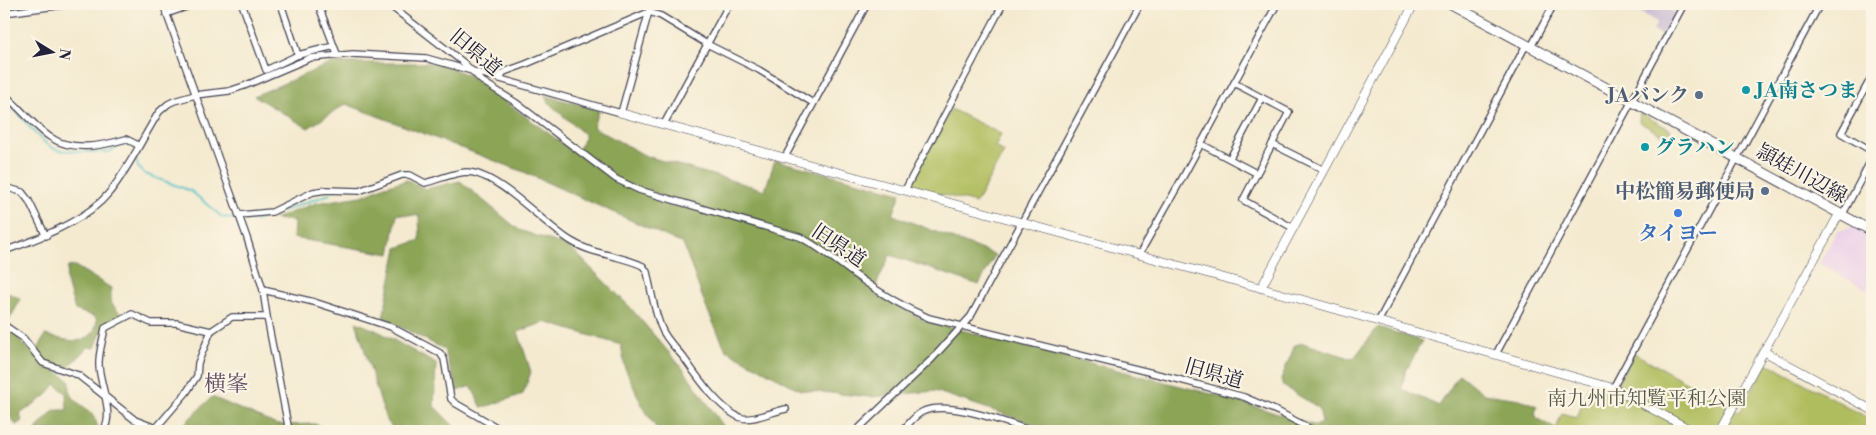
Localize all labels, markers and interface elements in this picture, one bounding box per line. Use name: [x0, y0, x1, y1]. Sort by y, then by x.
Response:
street label: 旧県道: [444, 24, 506, 82]
north arrow: [28, 28, 78, 78]
text: N: [54, 47, 74, 61]
place label: JA南さつま: [1753, 79, 1858, 104]
place label: JAバンク: [1604, 84, 1689, 109]
marker: JA南さつま: [1740, 84, 1752, 96]
marker: JAバンク: [1693, 89, 1705, 101]
place label: グラハン: [1655, 136, 1735, 161]
street label: 頴娃川辺線: [1751, 139, 1851, 209]
marker: グラハン: [1639, 141, 1651, 153]
place label: 中松簡易郵便局: [1615, 180, 1755, 205]
marker: 中松簡易郵便局: [1759, 185, 1771, 197]
marker: タイヨー: [1672, 207, 1684, 219]
street label: 旧県道: [806, 219, 870, 273]
place label: タイヨー: [1638, 222, 1718, 247]
street label: 旧県道: [1181, 354, 1246, 395]
district label: 横峯: [204, 371, 248, 398]
park label: 南九州市知覧平和公園: [1547, 387, 1747, 412]

